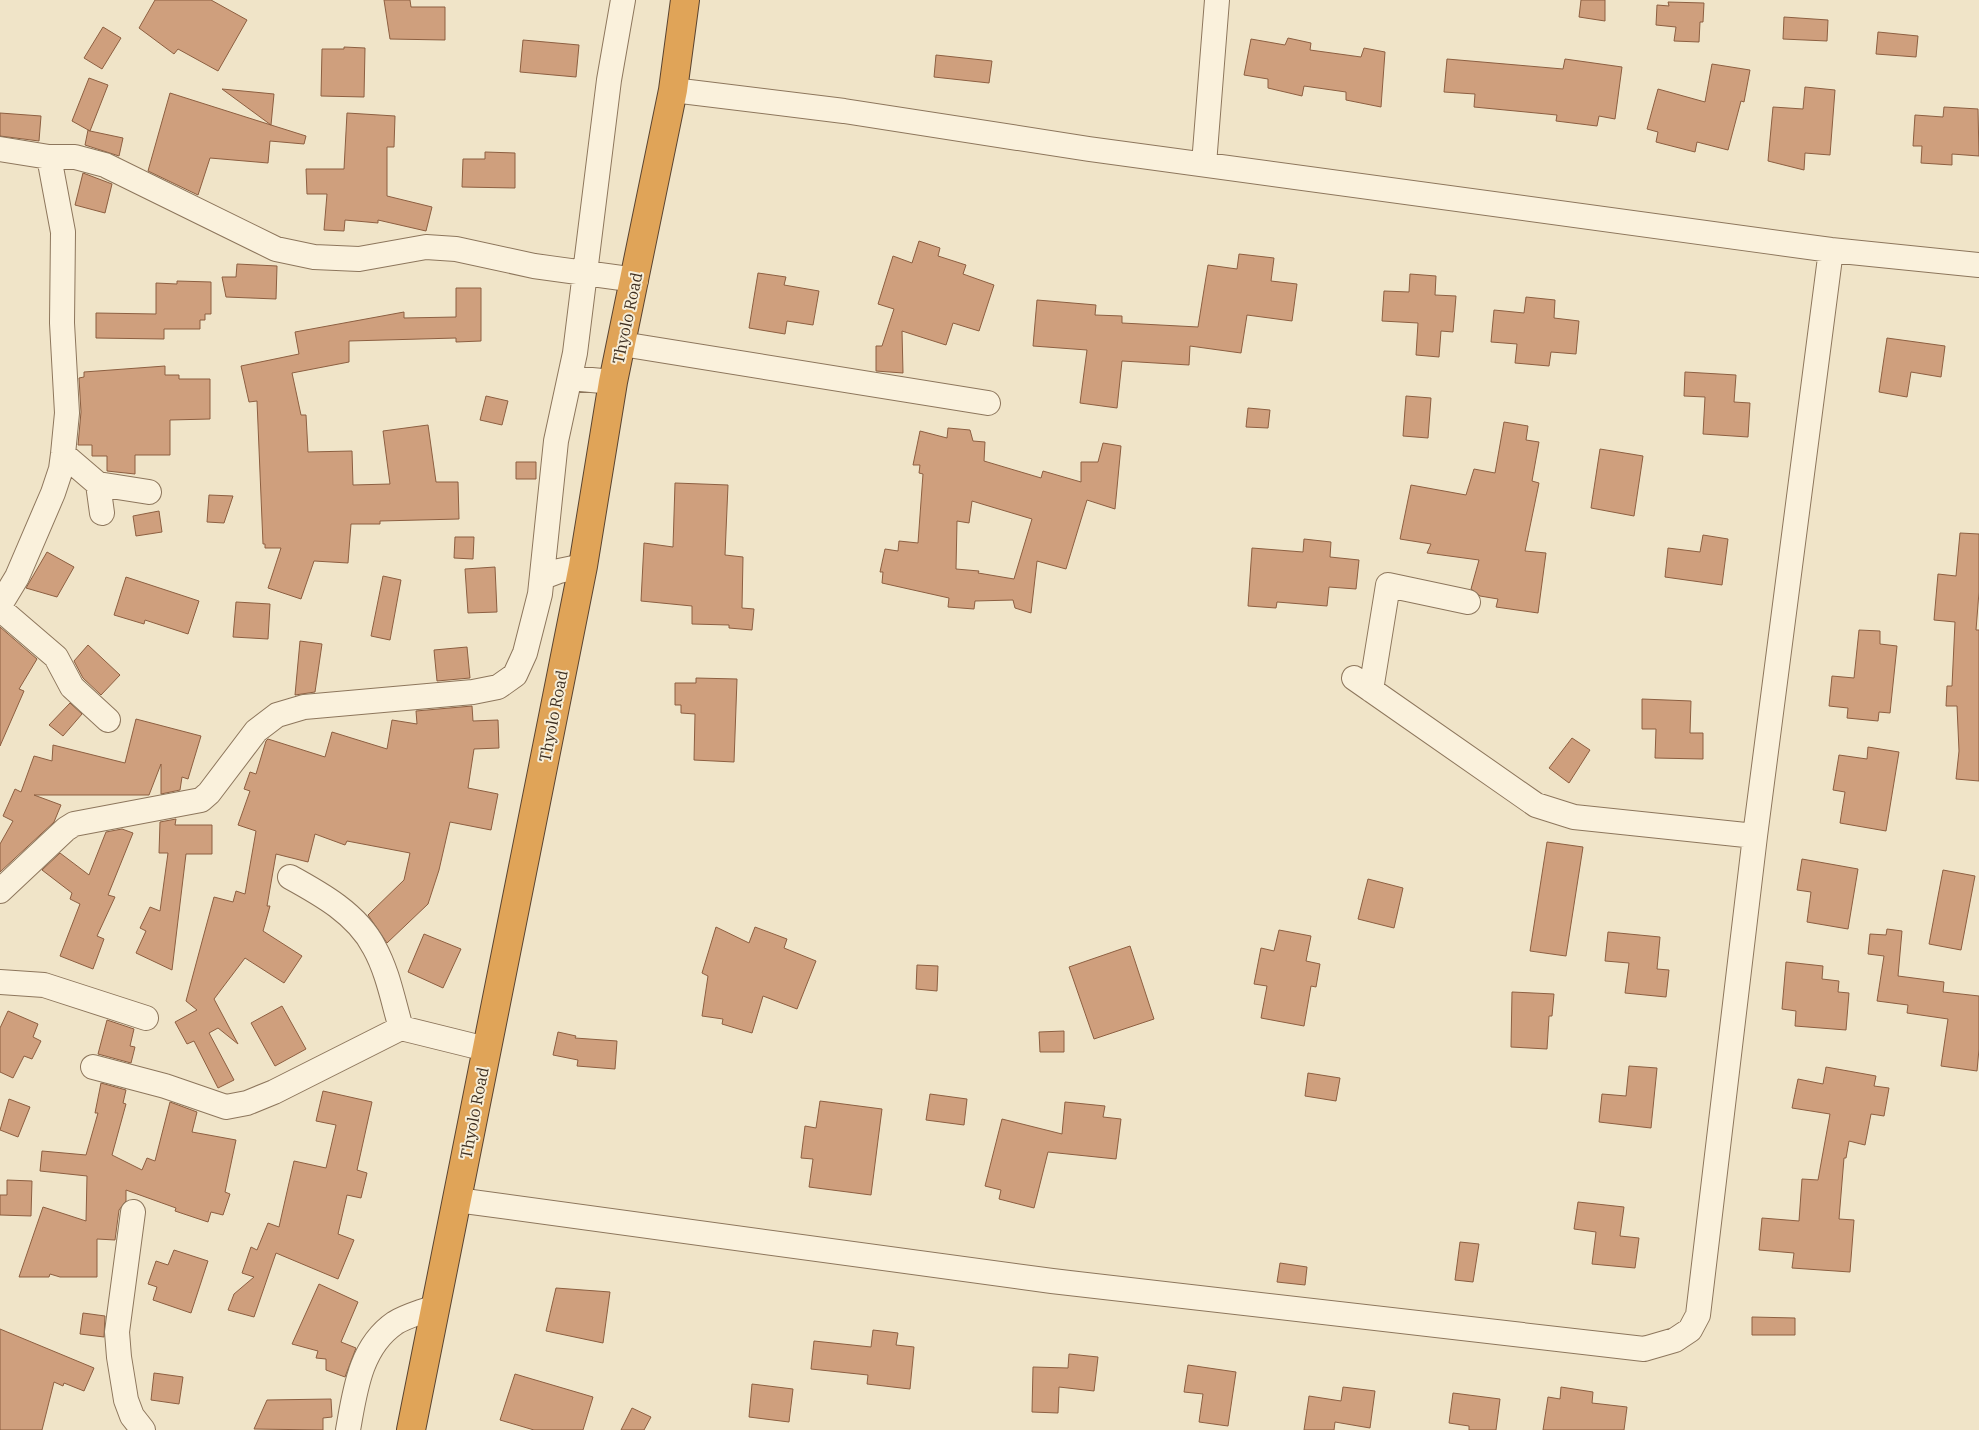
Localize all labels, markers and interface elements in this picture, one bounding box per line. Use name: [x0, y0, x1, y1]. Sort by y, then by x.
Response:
street label: Thyolo Road: [608, 270, 647, 366]
street label: Thyolo Road: [534, 668, 572, 764]
street label: Thyolo Road: [455, 1065, 493, 1161]

